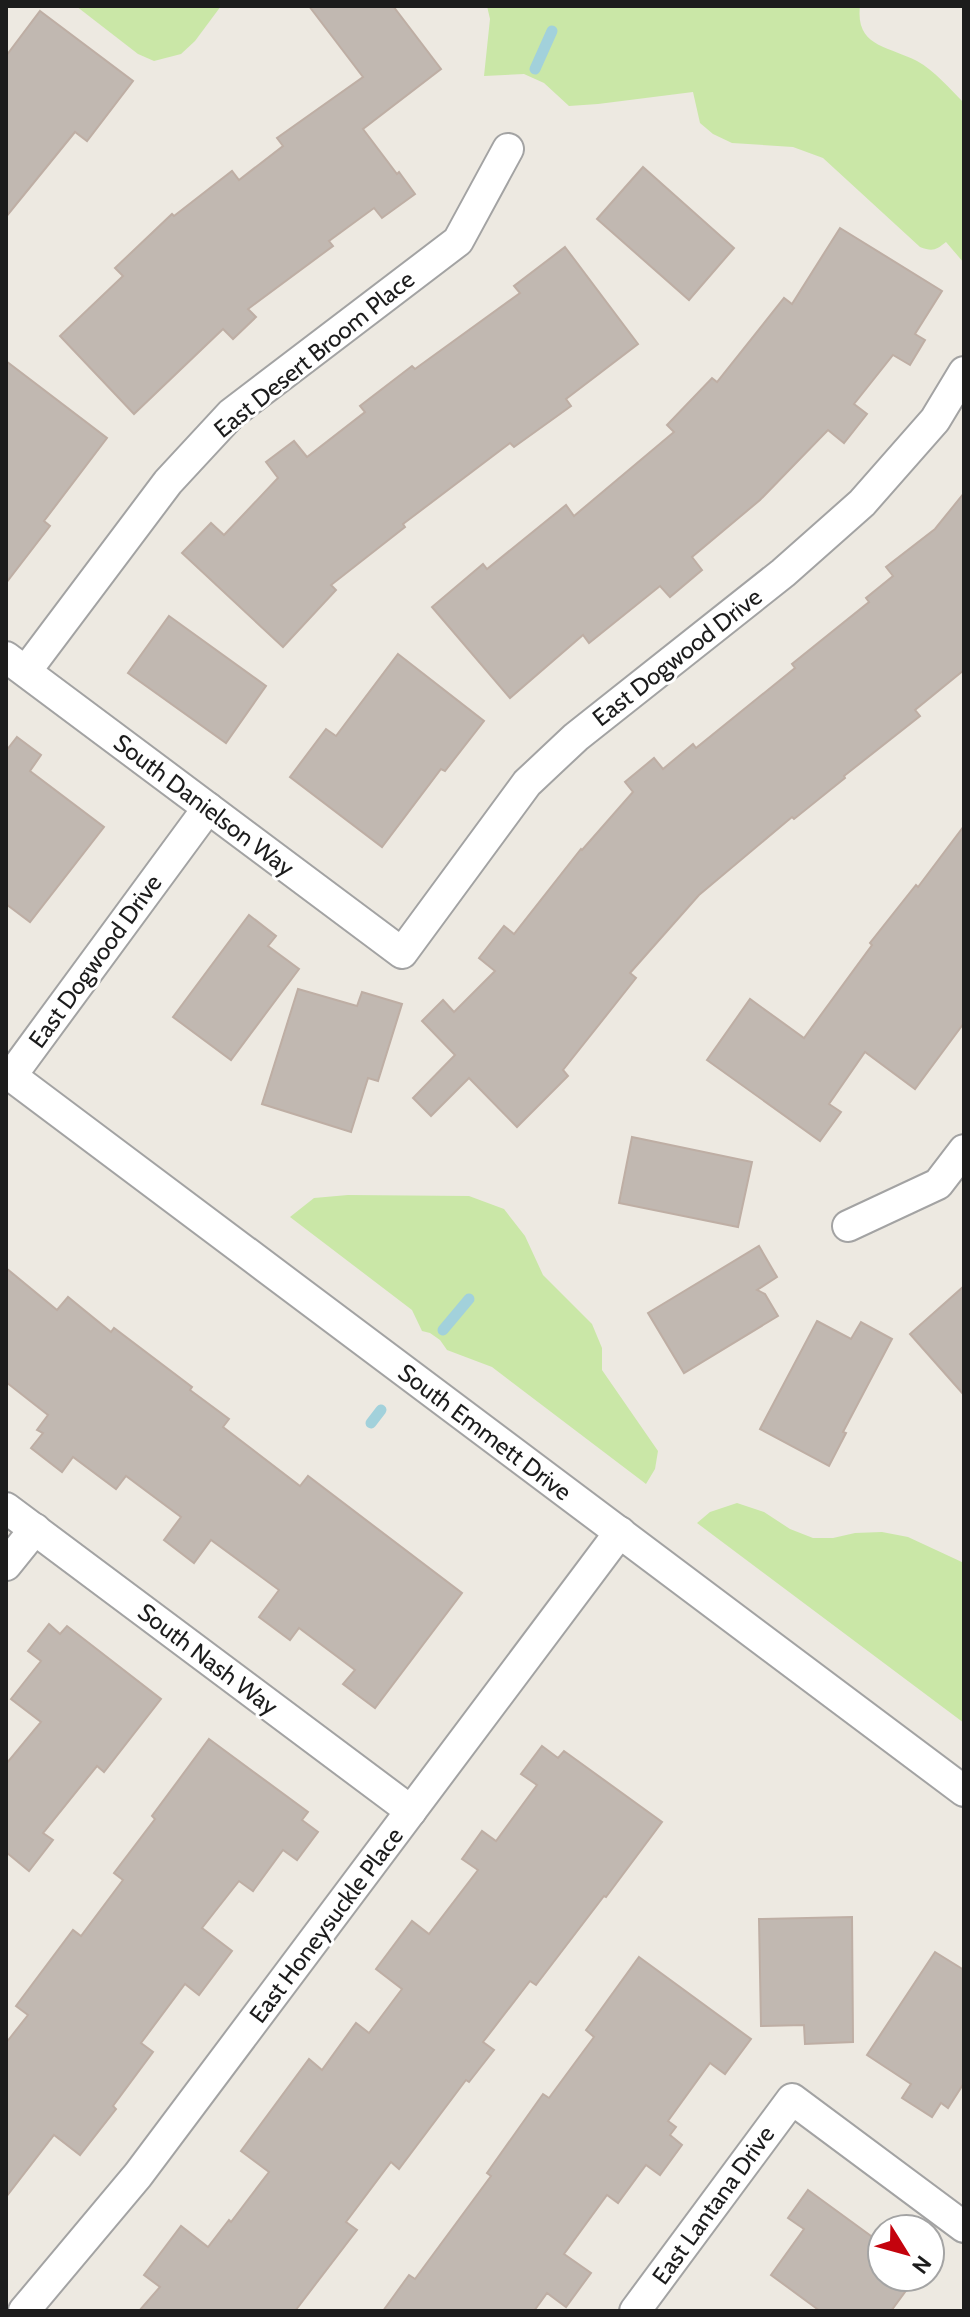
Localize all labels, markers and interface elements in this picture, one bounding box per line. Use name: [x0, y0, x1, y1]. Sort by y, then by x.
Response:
street label: East Desert Broom Place: [208, 264, 420, 444]
street label: East Dogwood Drive: [587, 582, 767, 732]
street label: South Danielson Way: [108, 728, 300, 882]
street label: East Dogwood Drive: [22, 869, 168, 1053]
street label: South Emmett Drive: [393, 1357, 577, 1507]
street label: South Nash Way: [132, 1597, 284, 1721]
street label: East Honeysuckle Place: [243, 1822, 409, 2028]
street label: East Lantana Drive: [646, 2120, 780, 2290]
north arrow: [866, 2213, 946, 2293]
text: N: [906, 2250, 937, 2279]

